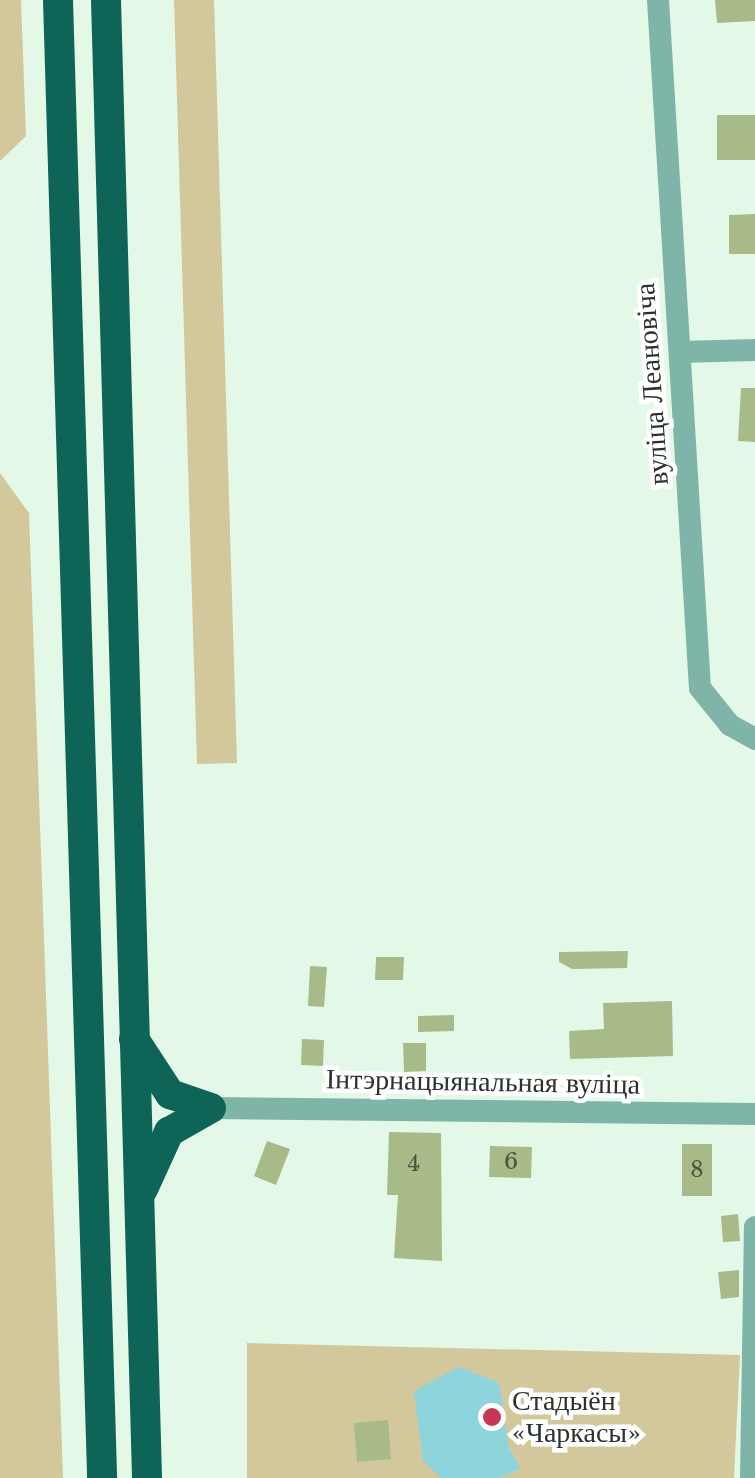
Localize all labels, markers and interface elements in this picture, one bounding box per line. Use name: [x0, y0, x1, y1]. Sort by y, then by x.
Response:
street label: вуліца Леановіча: [628, 282, 676, 486]
street label: Інтэрнацыянальная вуліца: [326, 1062, 640, 1102]
house number: 6: [504, 1149, 518, 1175]
house number: 4: [408, 1151, 420, 1177]
house number: 8: [690, 1157, 704, 1183]
place label: Стадыён «Чаркасы»: [512, 1384, 641, 1450]
marker: Стадыён «Чаркасы»: [481, 1406, 503, 1428]

